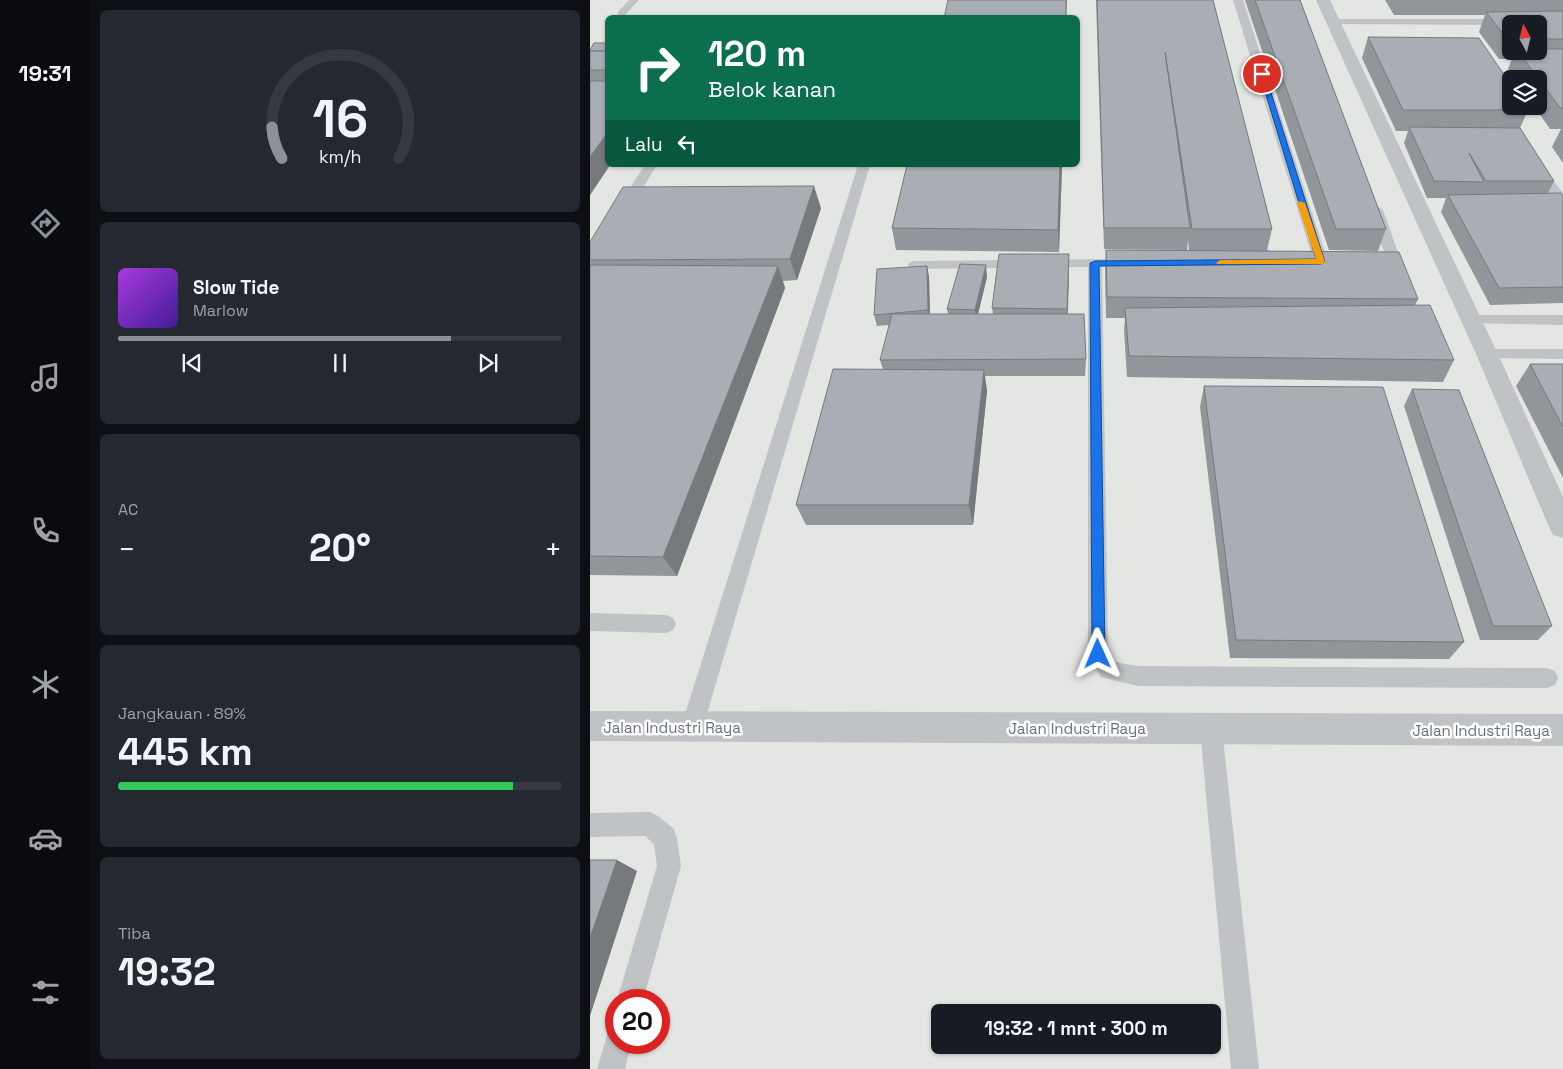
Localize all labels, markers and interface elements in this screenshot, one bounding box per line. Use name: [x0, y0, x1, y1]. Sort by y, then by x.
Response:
north arrow: [1502, 15, 1548, 60]
map controls: [1502, 15, 1547, 115]
text: 120 m: [708, 32, 806, 76]
icon: right: [625, 35, 690, 100]
pin: [1241, 53, 1283, 95]
text: 19:31: [18, 59, 72, 87]
icon: arrive: [1248, 60, 1276, 88]
button: layers: [1502, 70, 1547, 115]
text: Belok kanan: [708, 75, 836, 103]
text: 16: [312, 86, 368, 152]
icon: left: [673, 130, 701, 158]
text: Lalu: [625, 132, 663, 157]
text: km/h: [319, 145, 361, 168]
icon: directions: [28, 206, 63, 241]
text: Slow Tide: [193, 275, 279, 300]
text: Marlow: [193, 300, 249, 321]
icon: previous: [178, 349, 206, 377]
icon: pause: [326, 349, 354, 377]
icon: next: [474, 349, 502, 377]
icon: music: [28, 360, 63, 395]
text: AC: [118, 499, 138, 520]
icon: phone: [28, 513, 63, 548]
text: 20°: [309, 524, 371, 572]
text: −: [118, 531, 135, 567]
text: +: [545, 531, 562, 567]
position arrow: [1071, 627, 1123, 679]
icon: climate: [28, 667, 63, 702]
text: Jangkauan · 89%: [118, 703, 246, 724]
street label: Jalan Industri Raya: [603, 718, 741, 737]
street label: Jalan Industri Raya: [1008, 719, 1146, 738]
street label: Jalan Industri Raya: [1412, 721, 1550, 740]
text: 445 km: [118, 728, 253, 776]
icon: car: [28, 821, 63, 856]
text: Tiba: [118, 923, 151, 944]
text: 19:32: [118, 948, 216, 996]
icon: filters: [28, 975, 63, 1010]
speed limit sign: 20: [605, 989, 670, 1054]
text: 19:32 · 1 mnt · 300 m: [984, 1016, 1168, 1041]

